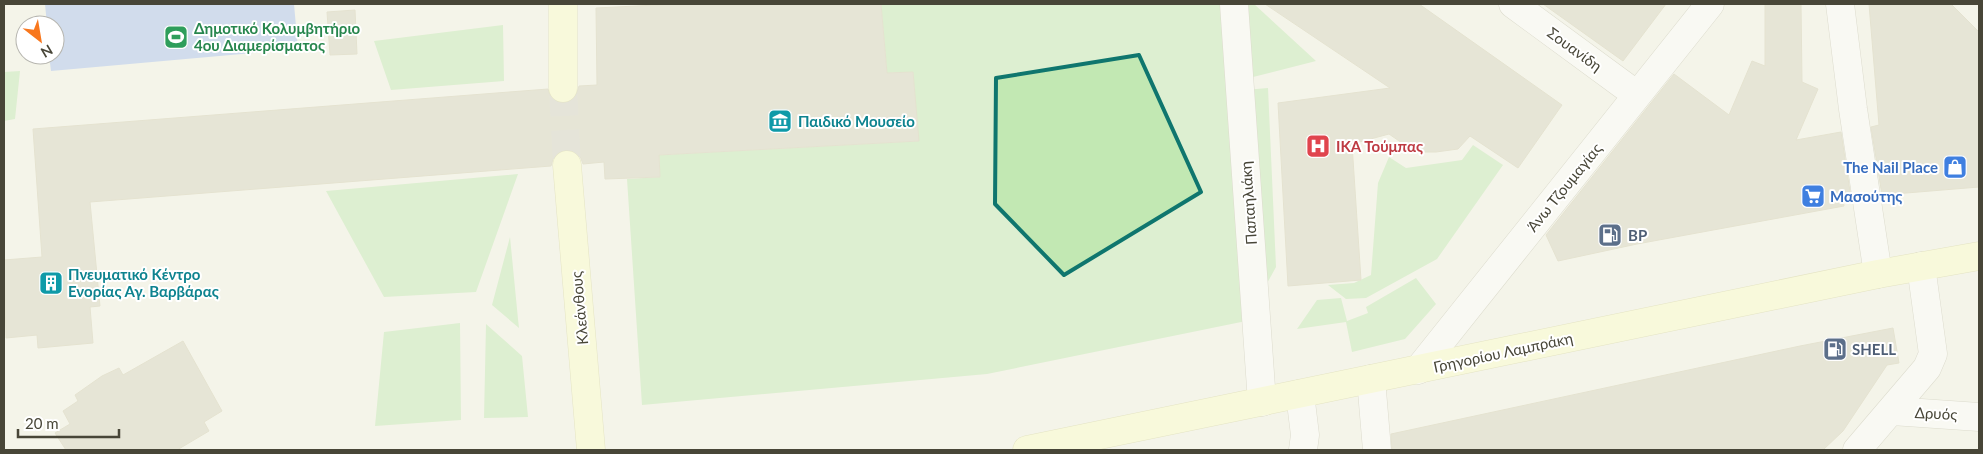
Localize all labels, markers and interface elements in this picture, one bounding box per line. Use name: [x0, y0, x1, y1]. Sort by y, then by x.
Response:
north arrow: [15, 15, 65, 65]
place label: Δημοτικό Κολυμβητήριο 4ου Διαμερίσματος: [194, 19, 361, 54]
street label: Σουανίδη: [1544, 23, 1606, 75]
sports icon: Δημοτικό Κολυμβητήριο 4ου Διαμερίσματος: [163, 24, 189, 50]
text: N: [38, 42, 56, 62]
museum icon: Παιδικό Μουσείο: [767, 108, 793, 134]
place label: Παιδικό Μουσείο: [798, 112, 915, 130]
hospital icon: ΙΚΑ Τούμπας: [1305, 133, 1331, 159]
place label: ΙΚΑ Τούμπας: [1336, 137, 1423, 155]
street label: Άνω Τζουμαγίας: [1523, 139, 1605, 235]
shop icon: The Nail Place: [1942, 154, 1968, 180]
place label: The Nail Place: [1843, 158, 1938, 176]
street label: Παπαηλιάκη: [1236, 160, 1260, 246]
supermarket icon: Μασούτης: [1800, 183, 1826, 209]
place label: Μασούτης: [1830, 187, 1902, 205]
fuel station icon: BP: [1597, 222, 1623, 248]
place label: BP: [1628, 226, 1647, 244]
place label: Πνευματικό Κέντρο Ενορίας Αγ. Βαρβάρας: [68, 265, 219, 300]
building icon: Πνευματικό Κέντρο Ενορίας Αγ. Βαρβάρας: [38, 270, 64, 296]
street label: Κλεάνθους: [567, 270, 591, 346]
street label: Γρηγορίου Λαμπράκη: [1432, 328, 1574, 376]
fuel station icon: SHELL: [1822, 336, 1848, 362]
place label: SHELL: [1852, 340, 1896, 358]
street label: Δρυός: [1914, 403, 1958, 423]
scale bar: [18, 406, 119, 438]
text: 20 m: [25, 414, 59, 432]

